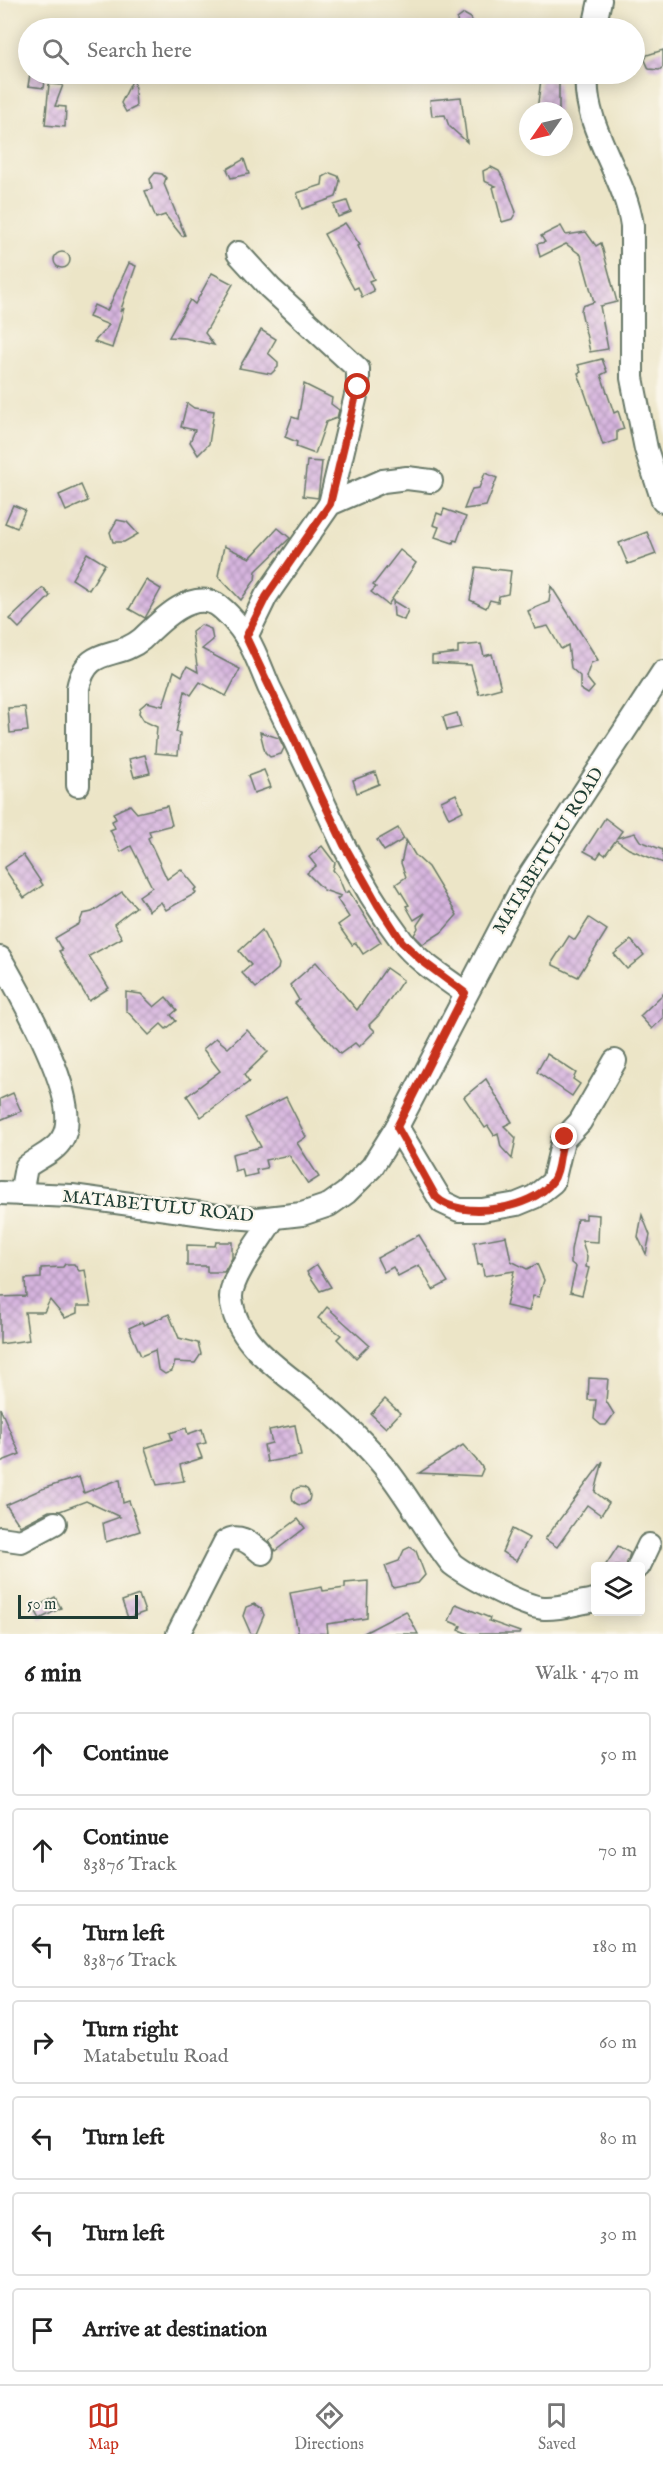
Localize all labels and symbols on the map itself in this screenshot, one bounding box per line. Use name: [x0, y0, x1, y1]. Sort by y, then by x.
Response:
north arrow: [519, 102, 573, 156]
route start: [344, 373, 370, 399]
street label: MATABETULU ROAD: [488, 763, 610, 939]
route end: [551, 1123, 577, 1149]
street label: MATABETULU ROAD: [61, 1186, 255, 1228]
scale bar: [18, 1592, 138, 1620]

